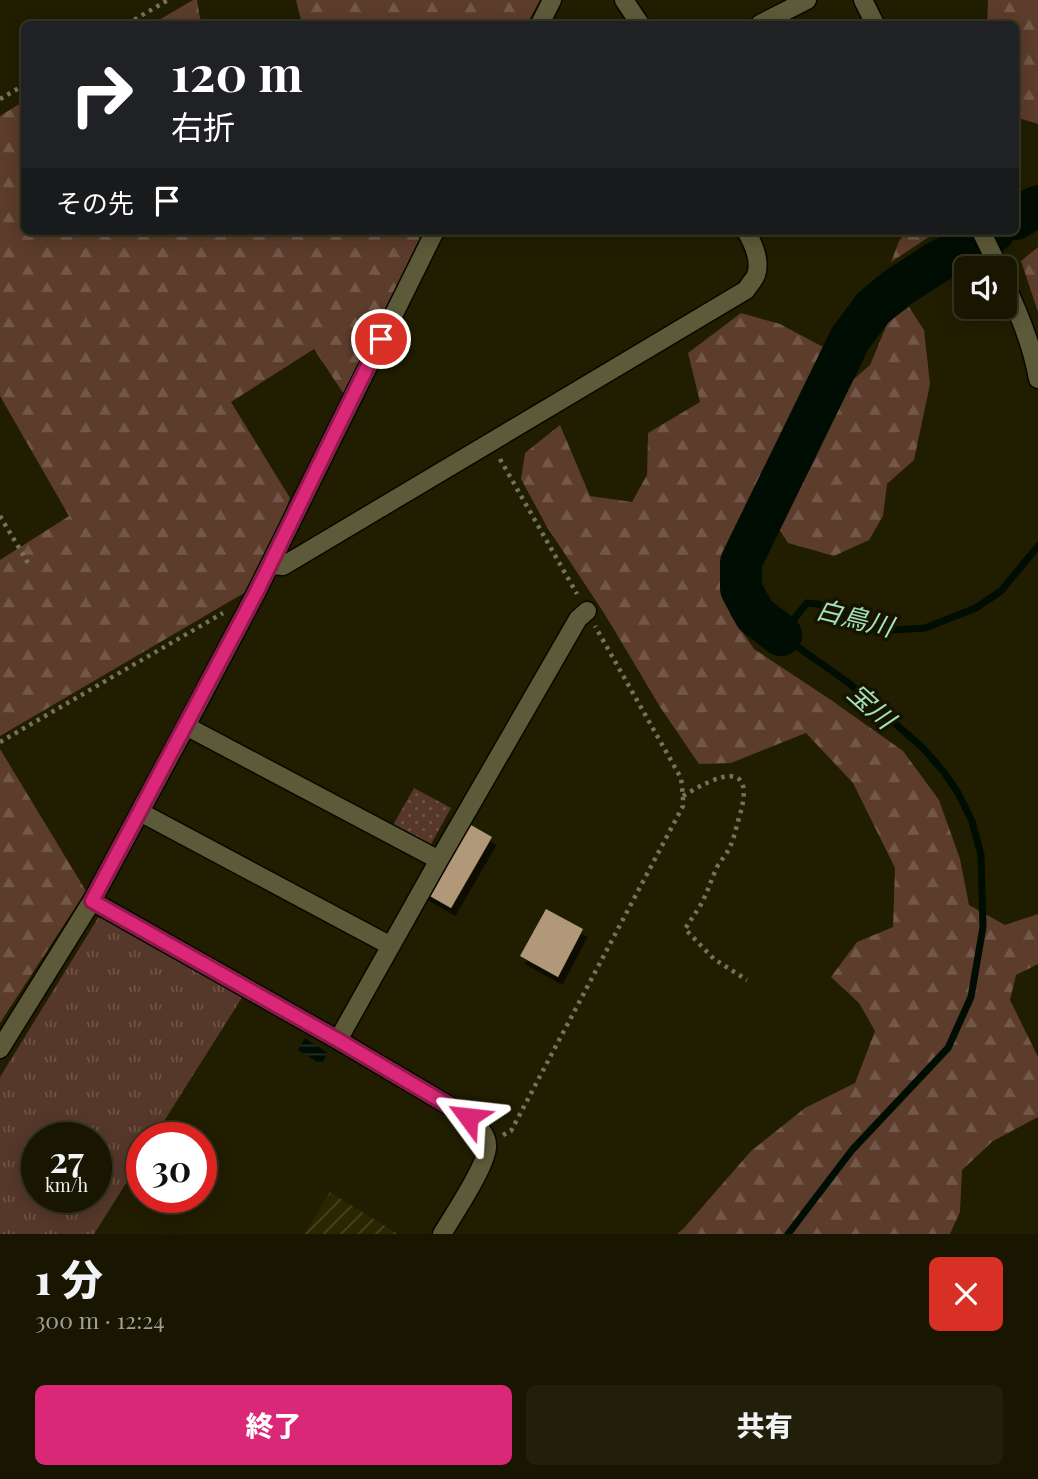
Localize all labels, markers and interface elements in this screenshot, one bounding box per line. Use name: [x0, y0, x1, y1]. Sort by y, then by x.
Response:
text: 120 m: [171, 39, 303, 104]
icon: right: [56, 49, 147, 140]
text: 右折: [171, 104, 235, 147]
icon: arrive: [148, 182, 186, 220]
text: その先: [56, 185, 134, 220]
map controls: [954, 256, 1017, 319]
button: sound: [954, 256, 1017, 319]
pin: [351, 309, 411, 369]
icon: arrive: [362, 320, 400, 358]
water label: 白鳥川: [813, 591, 900, 644]
water label: 宝川: [841, 675, 905, 737]
position arrow: [431, 1080, 505, 1154]
speed limit sign: 30: [126, 1122, 217, 1213]
text: 27: [49, 1135, 84, 1182]
text: km/h: [45, 1173, 88, 1197]
text: 1 分: [35, 1250, 103, 1306]
button: close: [929, 1257, 1003, 1331]
text: 300 m · 12:24: [35, 1304, 165, 1335]
button: 終了: [35, 1385, 512, 1465]
button: 共有: [526, 1385, 1003, 1465]

